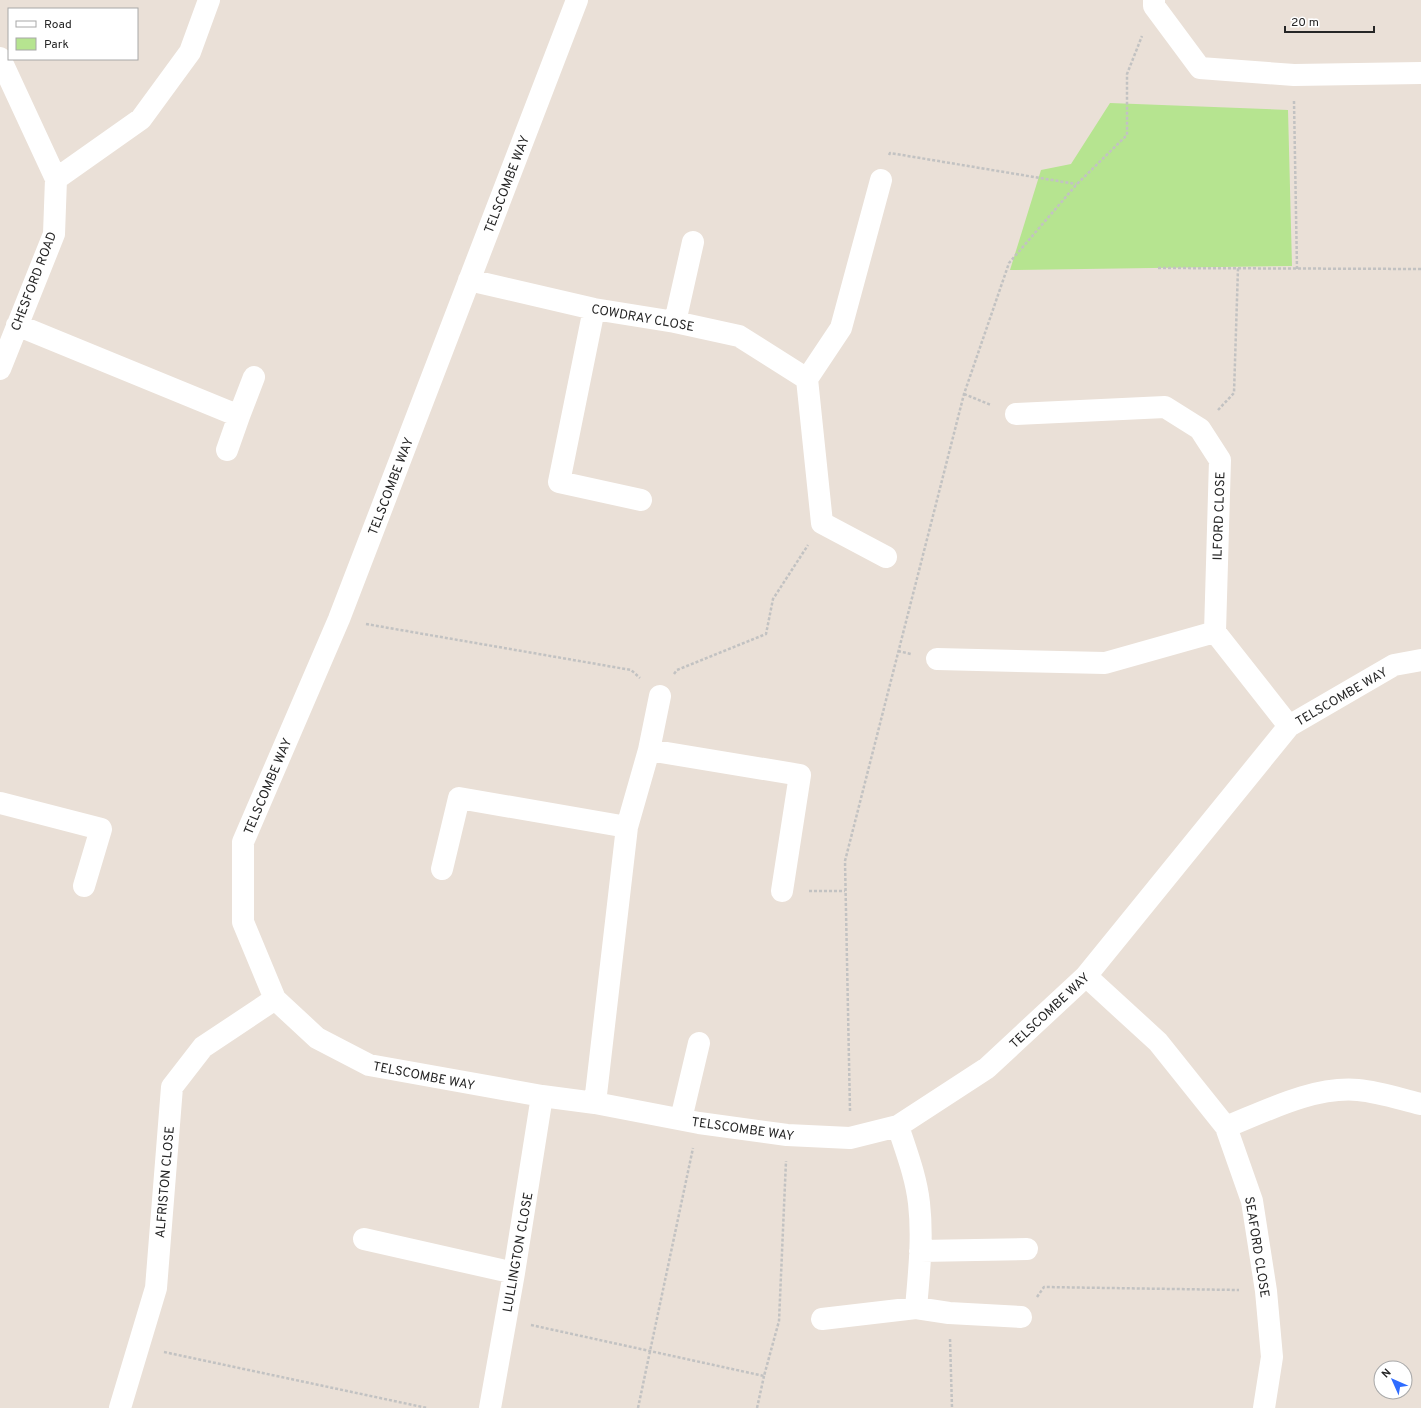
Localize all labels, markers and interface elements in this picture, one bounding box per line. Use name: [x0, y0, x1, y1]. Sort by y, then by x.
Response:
legend: [8, 8, 138, 60]
scale bar: [1285, 8, 1374, 34]
text: 20 m: [1291, 15, 1319, 31]
text: Road: [44, 17, 72, 33]
text: Park: [44, 37, 69, 53]
street label: TELSCOMBE WAY: [482, 134, 534, 236]
street label: CHESFORD ROAD: [9, 230, 61, 334]
street label: COWDRAY CLOSE: [590, 302, 695, 336]
street label: TELSCOMBE WAY: [366, 436, 418, 538]
street label: ILFORD CLOSE: [1210, 471, 1230, 561]
street label: TELSCOMBE WAY: [1293, 665, 1391, 731]
street label: TELSCOMBE WAY: [241, 736, 296, 838]
street label: TELSCOMBE WAY: [1007, 970, 1094, 1053]
street label: TELSCOMBE WAY: [371, 1059, 476, 1095]
street label: TELSCOMBE WAY: [690, 1115, 795, 1145]
street label: ALFRISTON CLOSE: [153, 1126, 179, 1239]
street label: LULLINGTON CLOSE: [501, 1191, 537, 1314]
street label: SEAFORD CLOSE: [1240, 1196, 1272, 1299]
north arrow: [1373, 1360, 1413, 1400]
text: N: [1379, 1366, 1394, 1381]

